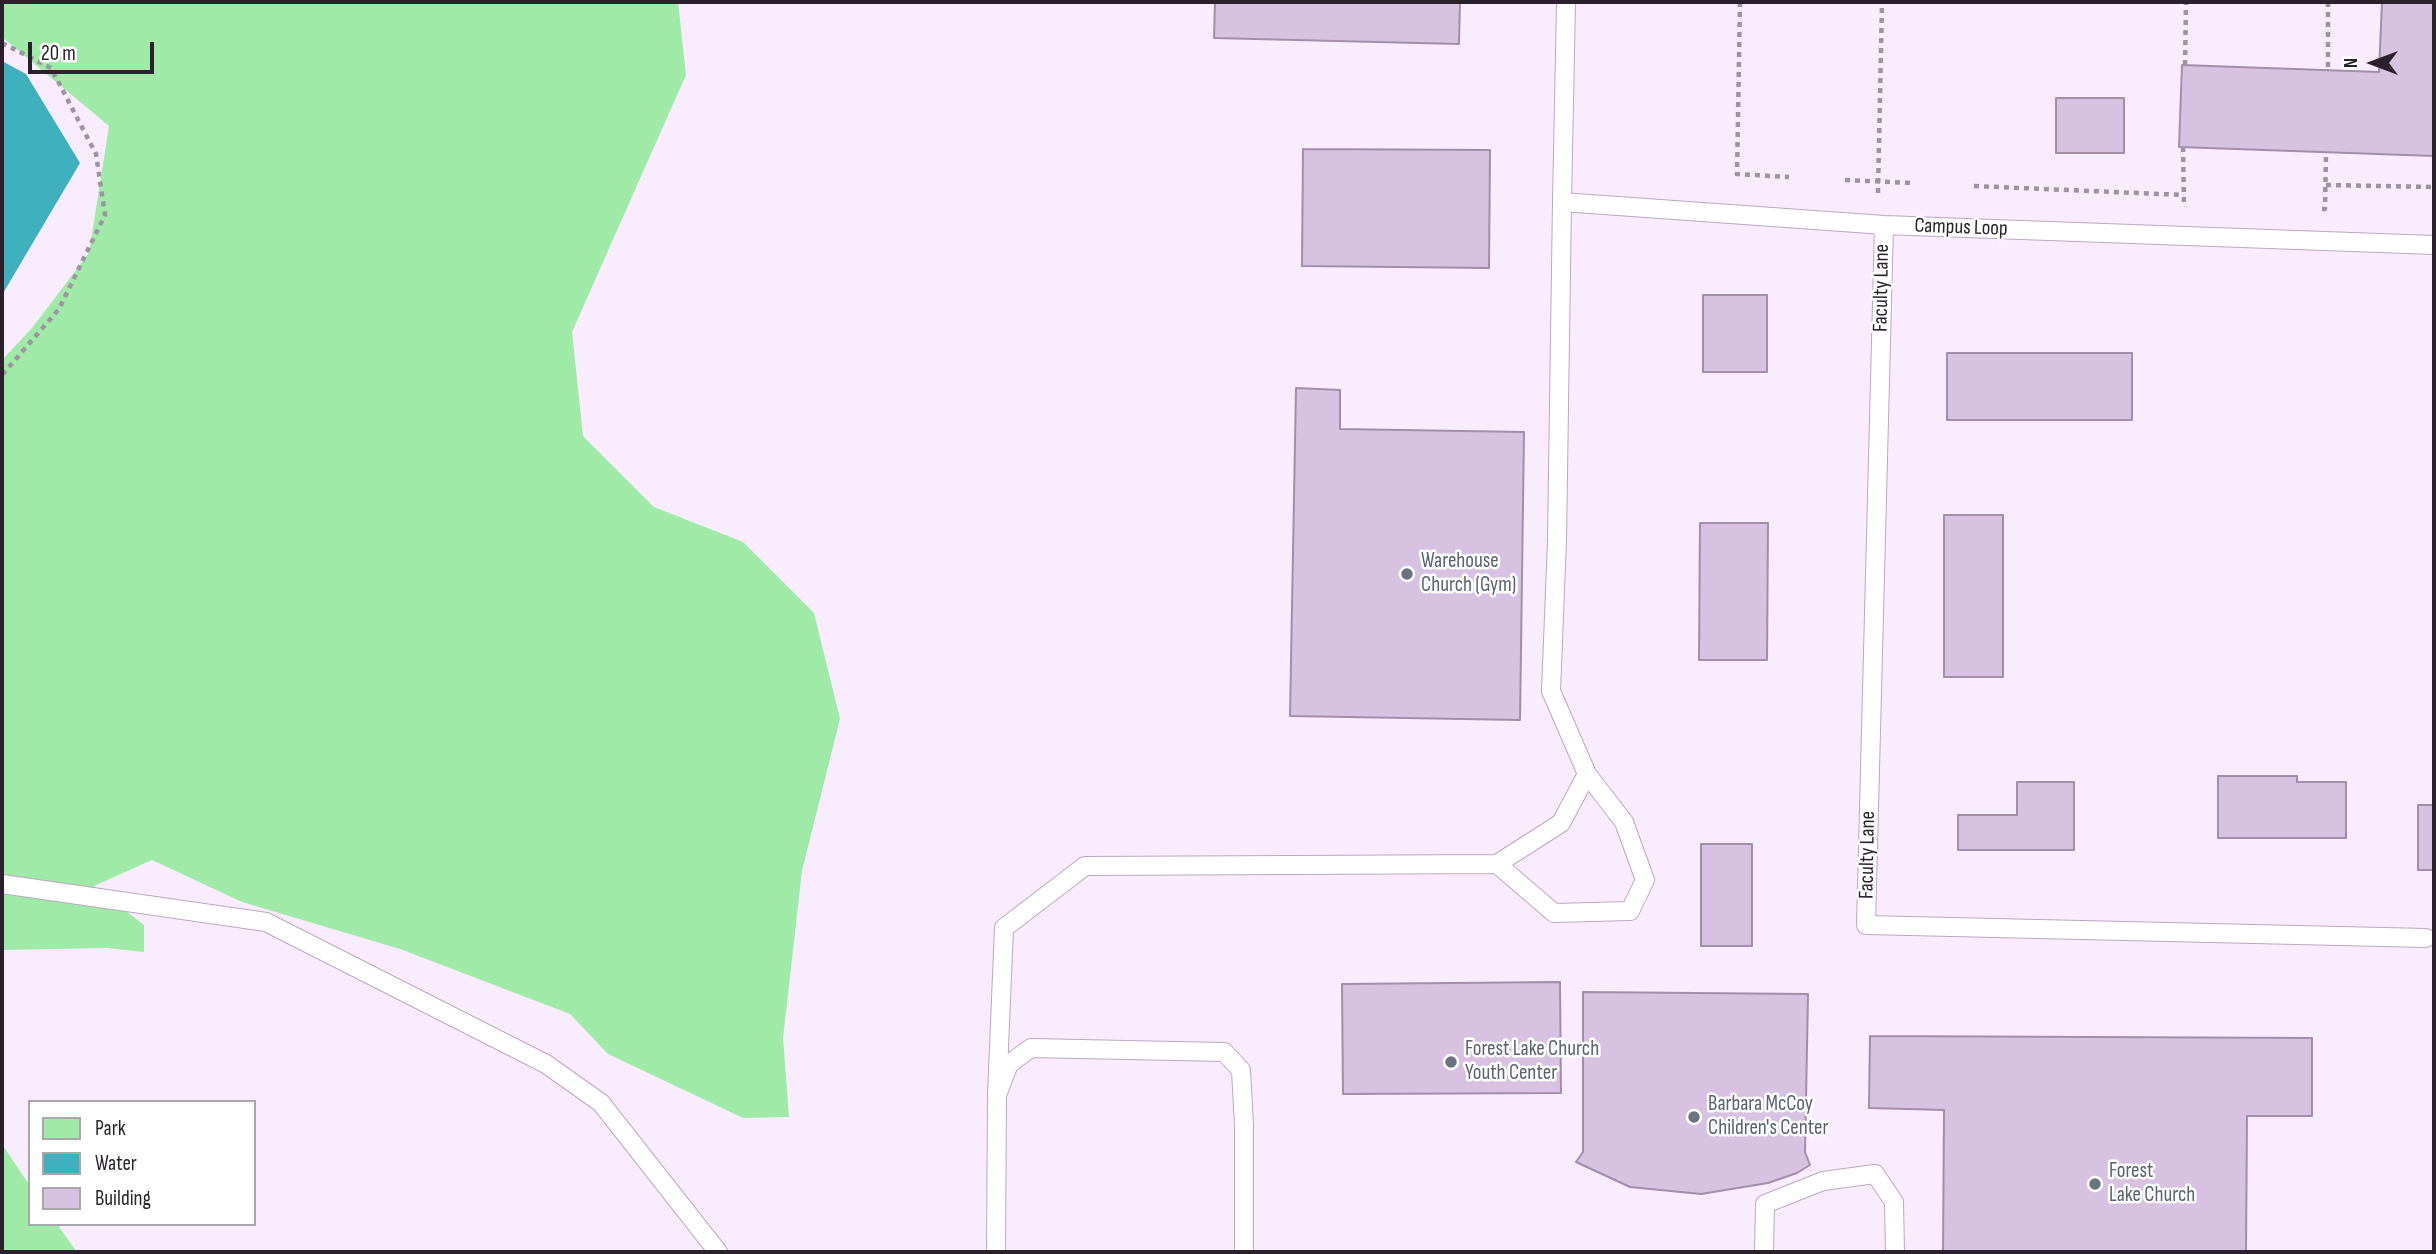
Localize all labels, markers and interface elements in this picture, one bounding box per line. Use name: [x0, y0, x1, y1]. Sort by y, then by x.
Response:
scale bar: [32, 28, 158, 72]
north arrow: [2338, 28, 2408, 98]
text: 20 m: [41, 41, 76, 66]
text: N: [2340, 58, 2363, 68]
street label: Campus Loop: [1914, 214, 2008, 242]
street label: Faculty Lane: [1869, 244, 1895, 332]
place label: Warehouse Church (Gym): [1421, 549, 1516, 599]
marker: Warehouse Church (Gym): [1399, 566, 1415, 582]
street label: Faculty Lane: [1855, 811, 1881, 899]
place label: Forest Lake Church Youth Center: [1465, 1037, 1599, 1087]
marker: Forest Lake Church Youth Center: [1443, 1054, 1459, 1070]
place label: Barbara McCoy Children's Center: [1708, 1092, 1829, 1142]
legend: [28, 1100, 256, 1226]
marker: Barbara McCoy Children's Center: [1686, 1109, 1702, 1125]
text: Park: [95, 1116, 126, 1141]
text: Water: [95, 1151, 137, 1176]
place label: Forest Lake Church: [2109, 1159, 2195, 1209]
marker: Forest Lake Church: [2087, 1176, 2103, 1192]
text: Building: [95, 1186, 151, 1211]

